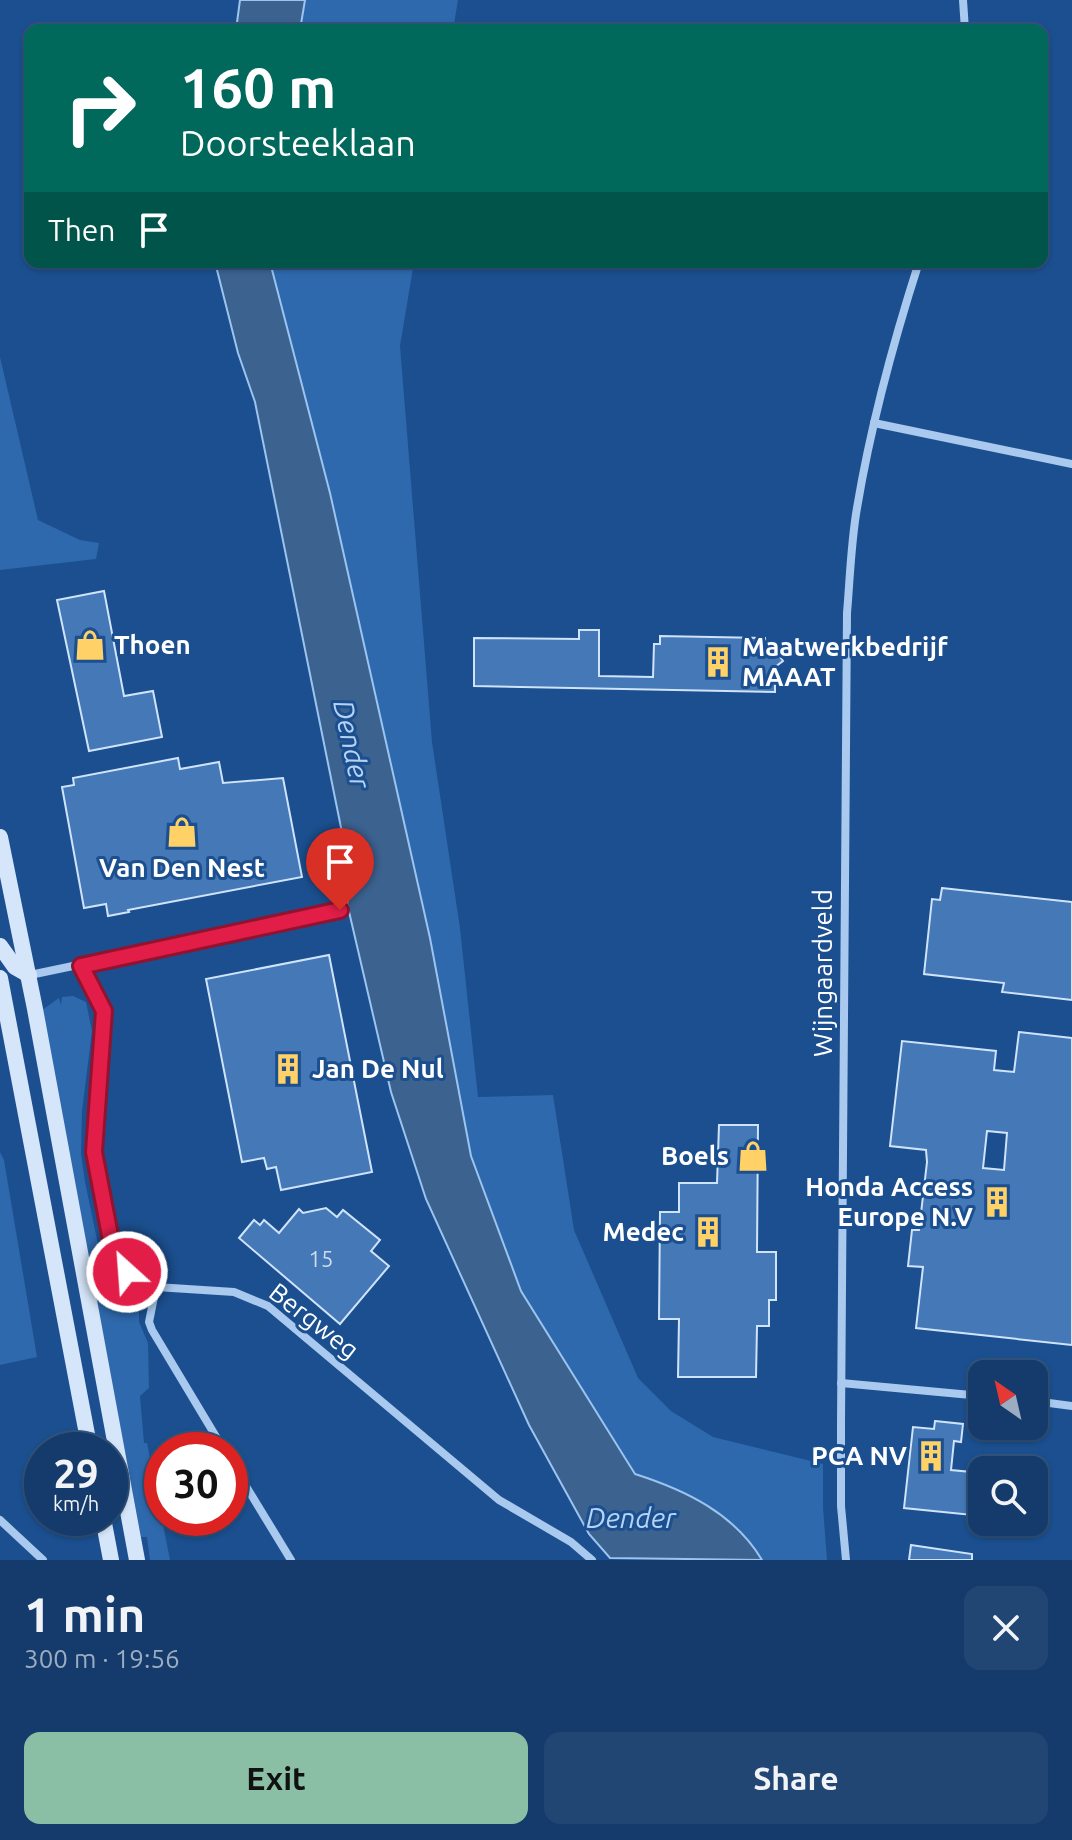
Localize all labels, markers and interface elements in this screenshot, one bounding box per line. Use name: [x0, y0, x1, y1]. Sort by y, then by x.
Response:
icon: right: [48, 56, 152, 160]
text: 160 m: [180, 56, 336, 119]
text: Doorsteeklaan: [180, 122, 416, 163]
icon: arrive: [132, 208, 176, 252]
text: Then: [48, 213, 116, 247]
shop icon: Thoen: [73, 628, 107, 662]
place label: Thoen: [114, 630, 191, 659]
place label: Maatwerkbedrijf MAAAT: [742, 632, 948, 691]
building icon: Maatwerkbedrijf MAAAT: [701, 645, 735, 679]
water label: Dender: [328, 697, 377, 792]
shop icon: Van Den Nest: [165, 815, 199, 849]
pin: [306, 828, 374, 910]
icon: arrive: [318, 840, 362, 884]
place label: Van Den Nest: [99, 853, 265, 882]
street label: Wijngaardveld: [808, 889, 837, 1057]
building icon: Jan De Nul: [271, 1052, 305, 1086]
place label: Jan De Nul: [312, 1054, 444, 1083]
shop icon: Boels: [736, 1139, 770, 1173]
place label: Boels: [661, 1141, 729, 1170]
place label: Honda Access Europe N.V: [805, 1172, 973, 1231]
building icon: Honda Access Europe N.V: [980, 1185, 1014, 1219]
building icon: Medec: [691, 1215, 725, 1249]
place label: Medec: [603, 1217, 684, 1246]
position arrow: [85, 1230, 169, 1314]
house number: 15: [309, 1246, 333, 1271]
street label: Bergweg: [264, 1277, 365, 1364]
north arrow: [968, 1360, 1048, 1440]
map controls: [968, 1360, 1048, 1536]
speed limit sign: 30: [144, 1432, 248, 1536]
building icon: PCA NV: [914, 1439, 948, 1473]
place label: PCA NV: [811, 1441, 907, 1470]
text: 29: [53, 1451, 99, 1496]
button: search: [968, 1456, 1048, 1536]
text: km/h: [53, 1492, 99, 1515]
water label: Dender: [586, 1502, 677, 1533]
button: close: [964, 1586, 1048, 1670]
text: 1 min: [24, 1587, 145, 1641]
text: 300 m · 19:56: [24, 1644, 180, 1673]
button: Exit: [24, 1732, 528, 1824]
button: Share: [544, 1732, 1048, 1824]

